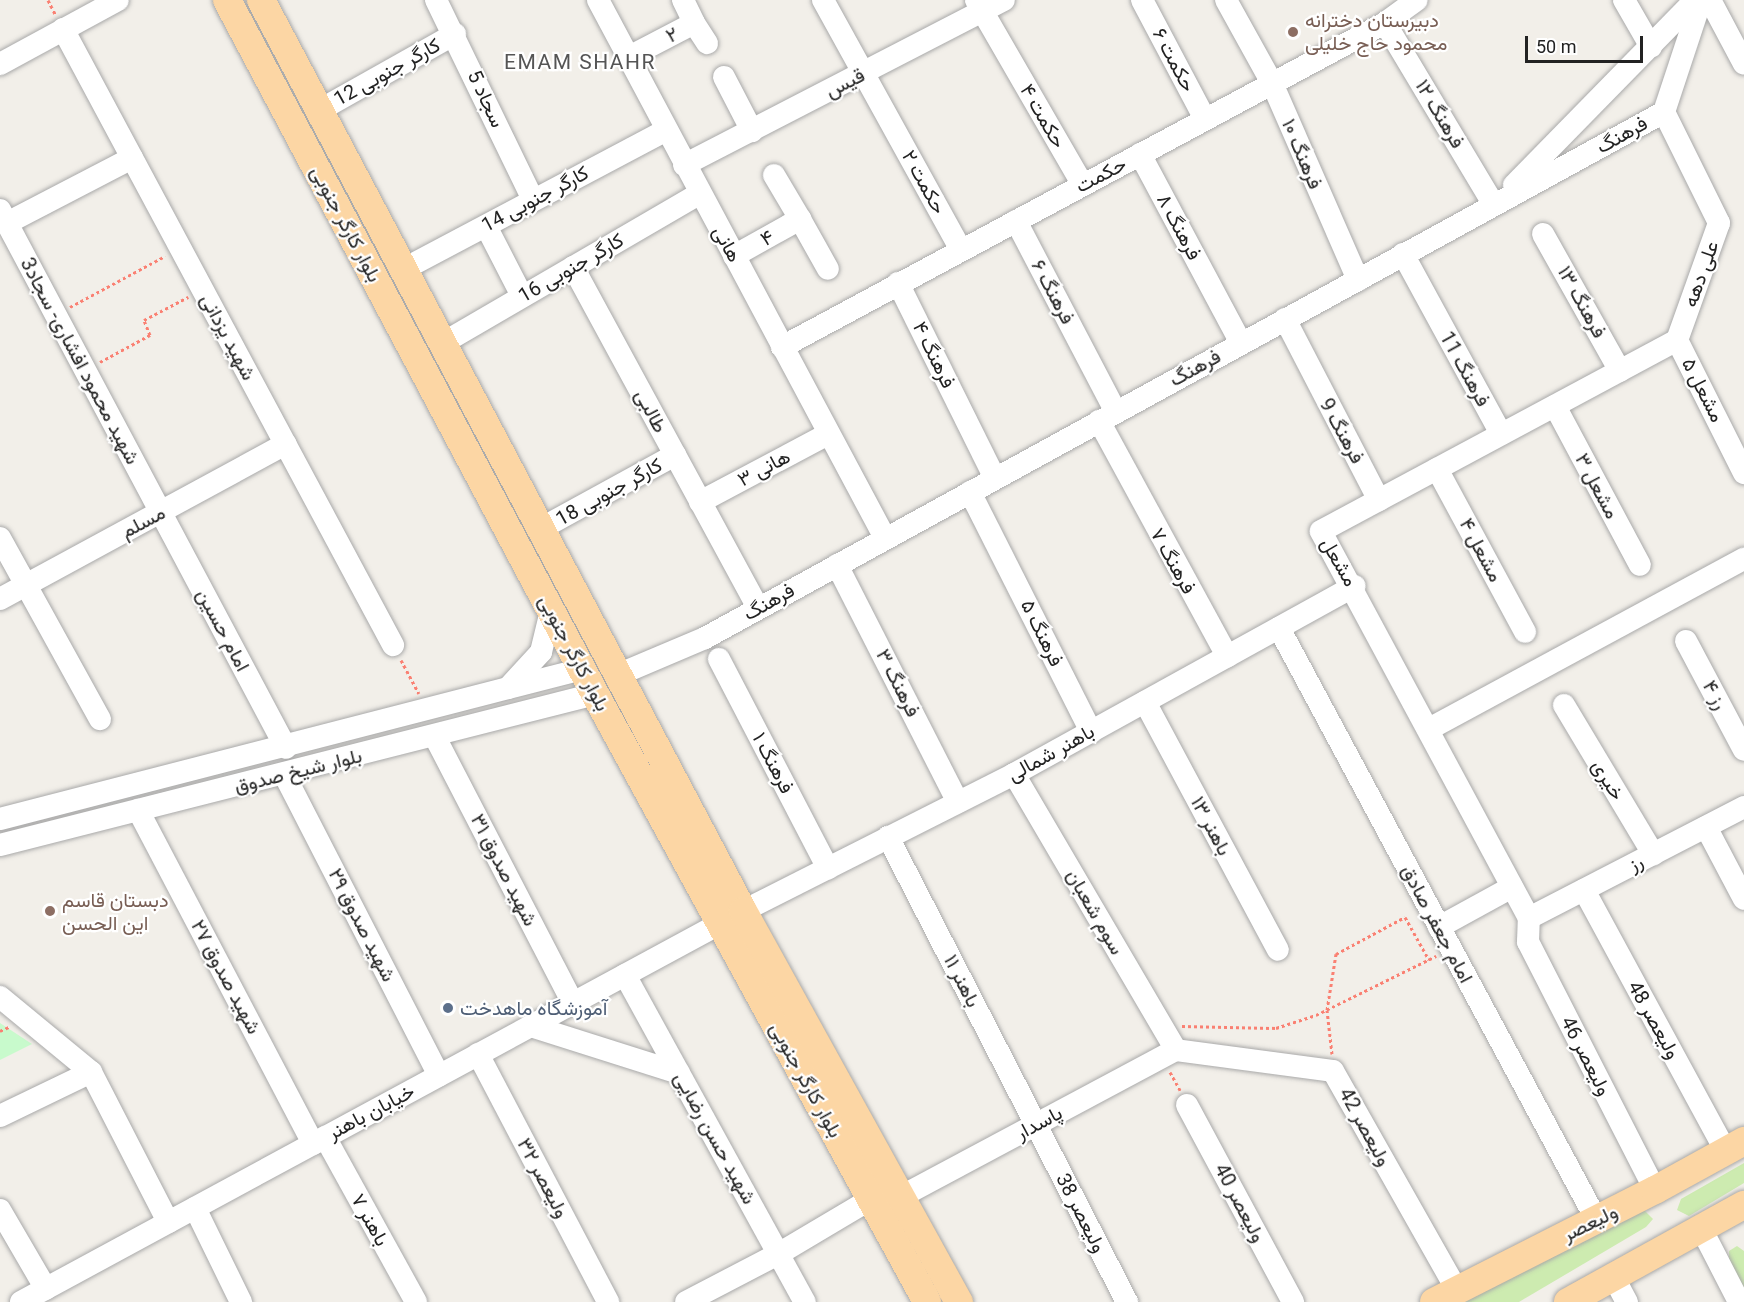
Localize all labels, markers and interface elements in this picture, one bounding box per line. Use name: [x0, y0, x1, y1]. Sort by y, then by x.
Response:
place label: دبيرستان دخترانه محمود حاج خلیلی: [1305, 8, 1448, 55]
street label: ۲: [662, 22, 682, 48]
street label: حکمت ۶: [1147, 24, 1201, 96]
scale bar: [1528, 24, 1646, 62]
marker: دبيرستان دخترانه محمود حاج خلیلی: [1286, 25, 1300, 39]
street label: کارگر جنوبی 12: [330, 33, 444, 111]
text: 50 m: [1536, 36, 1576, 57]
district label: EMAM SHAHR: [504, 49, 656, 75]
street label: قیس: [821, 63, 869, 103]
street label: سجاد 5: [462, 67, 510, 131]
street label: فرهنگ ۱۲: [1410, 75, 1470, 153]
street label: حکمت ۴: [1015, 80, 1071, 152]
street label: فرهنگ: [1592, 111, 1652, 159]
street label: فرهنگ ۱۰: [1277, 115, 1327, 193]
street label: حکمت ۲: [897, 146, 951, 218]
street label: حکمت: [1072, 152, 1130, 198]
street label: کارگر جنوبی 14: [477, 161, 593, 237]
street label: بلوار کارگر جنوبی: [305, 162, 387, 286]
street label: فرهنگ ۸: [1152, 190, 1206, 264]
street label: هانی: [707, 222, 747, 266]
street label: ۴: [756, 225, 778, 251]
street label: کارگر جنوبی 16: [514, 228, 628, 308]
street label: علی دهه: [1678, 238, 1724, 310]
street label: شهید محمود افشاری- سجاد3: [15, 254, 145, 468]
street label: فرهنگ ۶: [1026, 256, 1080, 328]
street label: فرهنگ ۱۳: [1552, 262, 1612, 342]
street label: شهید یزدانی: [195, 290, 261, 384]
street label: فرهنگ ۴: [908, 318, 960, 392]
street label: فرهنگ 11: [1435, 327, 1495, 411]
street label: فرهنگ: [1165, 344, 1225, 392]
street label: مشعل ۵: [1677, 354, 1729, 426]
street label: طالبی: [630, 385, 672, 437]
street label: فرهنگ 9: [1314, 394, 1370, 468]
street label: هانی ۳: [734, 444, 794, 492]
street label: مشعل ۳: [1570, 449, 1624, 523]
street label: کارگر جنوبی 18: [552, 453, 666, 531]
street label: مسلم: [117, 500, 169, 544]
street label: مشعل ۴: [1454, 514, 1508, 586]
street label: فرهنگ ۷: [1145, 524, 1201, 598]
street label: مشعل: [1316, 533, 1362, 591]
street label: فرهنگ: [739, 578, 799, 626]
street label: امام حسین: [191, 585, 255, 675]
street label: بلوار کارگر جنوبی: [533, 591, 615, 715]
street label: فرهنگ ۵: [1016, 596, 1068, 670]
street label: فرهنگ ۳: [871, 645, 925, 721]
street label: رز ۴: [1697, 676, 1733, 714]
street label: باهنر شمالی: [1003, 719, 1099, 787]
street label: فرهنگ ۱: [747, 728, 799, 798]
street label: بلوار شیخ صدوق: [232, 744, 364, 798]
street label: خیری: [1587, 755, 1629, 805]
street label: باهنر ۱۳: [1186, 792, 1236, 860]
street label: شهید صدوق ۳۱: [465, 810, 543, 930]
street label: رز: [1625, 849, 1647, 877]
street label: امام جعفر صادق: [1396, 861, 1478, 987]
street label: شهید صدوق ۲۹: [323, 864, 401, 986]
street label: سوم شعبان: [1061, 865, 1129, 959]
place label: دبستان قاسم این الحسن: [62, 888, 169, 935]
marker: دبستان قاسم این الحسن: [43, 904, 57, 918]
street label: شهید صدوق ۲۷: [186, 916, 266, 1038]
street label: باهنر ۱۱: [939, 951, 985, 1011]
street label: ولیعصر 48: [1623, 977, 1685, 1063]
place label: آموزشگاه ماهدخت: [460, 996, 607, 1020]
marker: آموزشگاه ماهدخت: [441, 1001, 455, 1015]
street label: ولیعصر 46: [1556, 1012, 1616, 1100]
street label: بلوار کارگر جنوبی: [764, 1018, 848, 1142]
street label: شهید حسن رضایی: [669, 1068, 761, 1208]
street label: خیابان باهنر: [323, 1079, 419, 1145]
street label: ولیعصر 42: [1334, 1084, 1396, 1170]
street label: پاسدار: [1012, 1101, 1066, 1145]
street label: ولیعصر ۳۲: [512, 1134, 574, 1222]
street label: ولیعصر 40: [1209, 1160, 1271, 1246]
street label: ولیعصر 38: [1051, 1169, 1111, 1257]
street label: باهنر ۷: [346, 1190, 394, 1250]
street label: ولیعصر: [1559, 1199, 1621, 1247]

